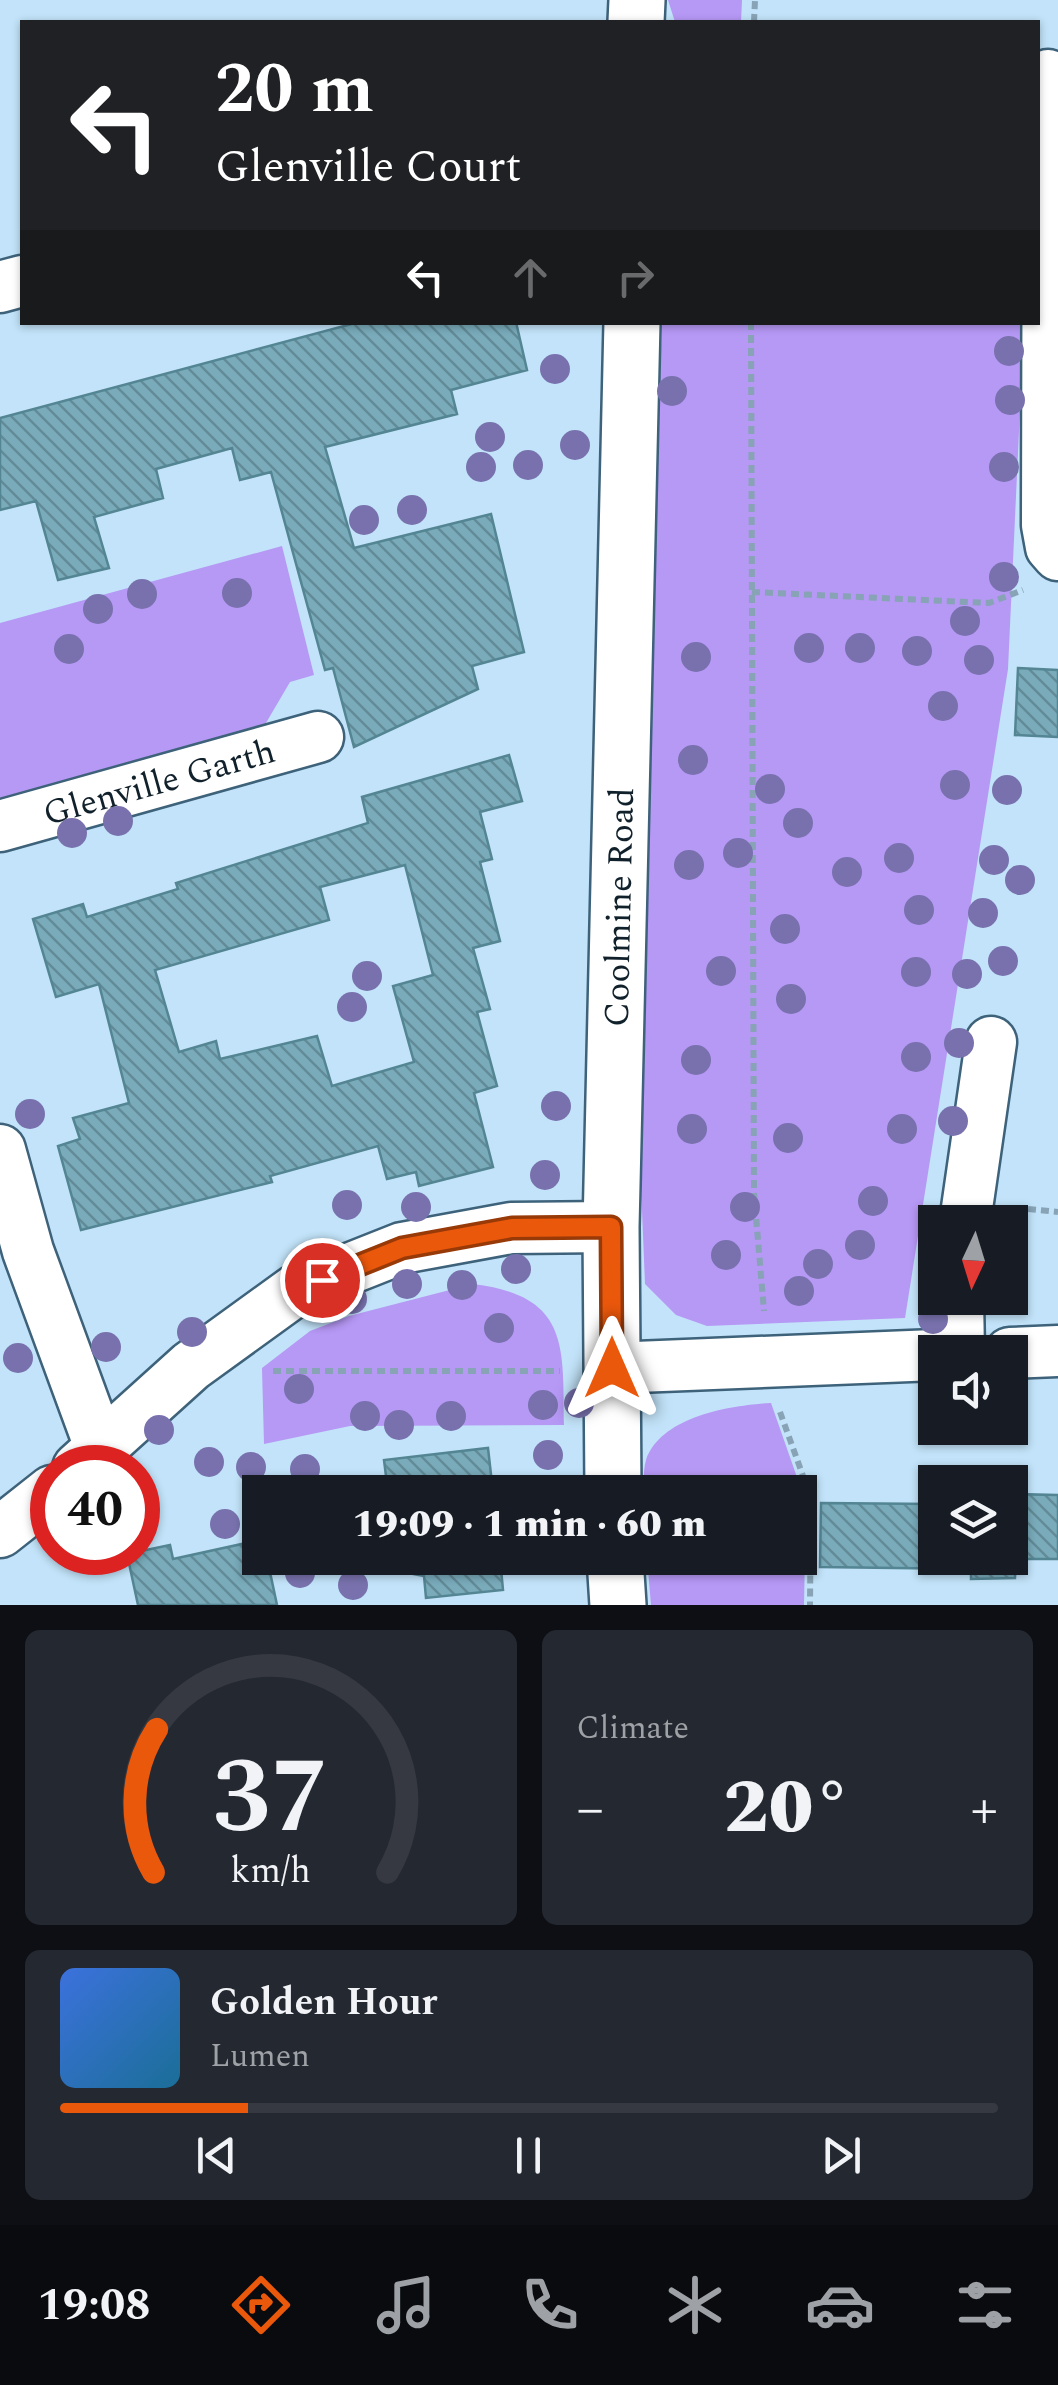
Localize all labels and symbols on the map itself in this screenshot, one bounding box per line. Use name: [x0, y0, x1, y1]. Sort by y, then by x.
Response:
street label: Glenville Garth: [37, 725, 281, 841]
street label: Coolmine Road: [591, 787, 649, 1028]
north arrow: [918, 1205, 1028, 1315]
pin: [280, 1238, 365, 1323]
position arrow: [560, 1316, 664, 1420]
speed limit sign: 40: [30, 1445, 160, 1575]

